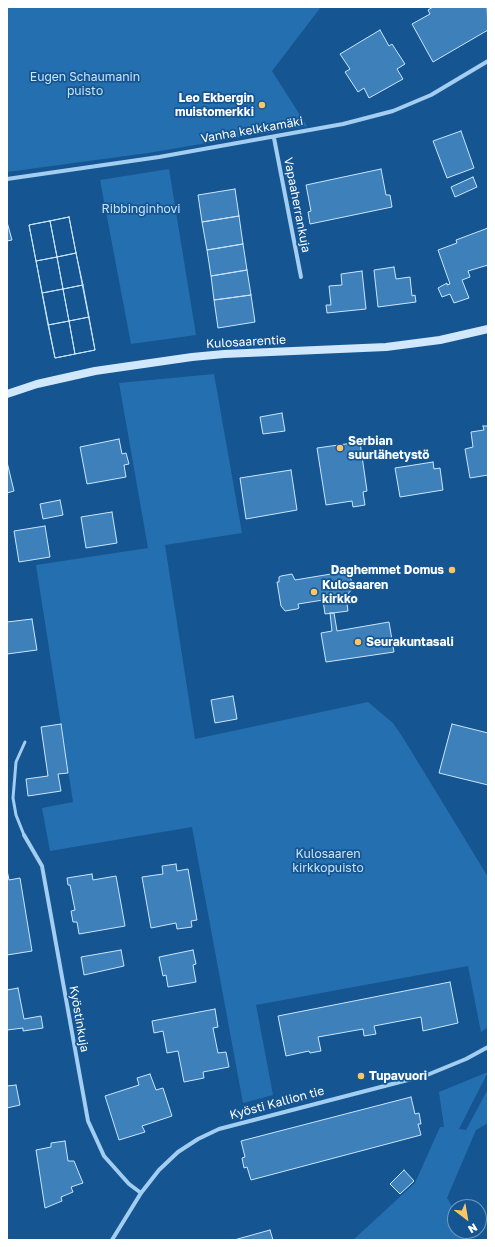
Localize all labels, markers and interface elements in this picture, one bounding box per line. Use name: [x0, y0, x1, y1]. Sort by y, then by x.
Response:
park label: Eugen Schaumanin puisto: [30, 70, 140, 98]
place label: Leo Ekbergin muistomerkki: [175, 91, 254, 119]
marker: Leo Ekbergin muistomerkki: [257, 100, 267, 110]
street label: Vanha kelkkamäki: [200, 114, 304, 146]
street label: Vapaaherrankuja: [281, 156, 313, 254]
park label: Ribbinginhovi: [102, 202, 180, 216]
street label: Kulosaarentie: [206, 333, 286, 351]
place label: Serbian suurlähetystö: [348, 434, 430, 462]
marker: Serbian suurlähetystö: [335, 443, 345, 453]
place label: Daghemmet Domus: [331, 563, 444, 577]
marker: Daghemmet Domus: [447, 565, 457, 575]
place label: Kulosaaren kirkko: [322, 578, 388, 606]
marker: Kulosaaren kirkko: [309, 587, 319, 597]
place label: Seurakuntasali: [366, 635, 454, 649]
marker: Seurakuntasali: [353, 637, 363, 647]
park label: Kulosaaren kirkkopuisto: [292, 847, 364, 875]
street label: Kyöstinkuja: [66, 985, 92, 1053]
place label: Tupavuori: [369, 1069, 427, 1083]
marker: Tupavuori: [356, 1071, 366, 1081]
street label: Kyösti Kallion tie: [228, 1083, 326, 1123]
north arrow: [447, 1199, 487, 1239]
text: N: [466, 1221, 480, 1237]

